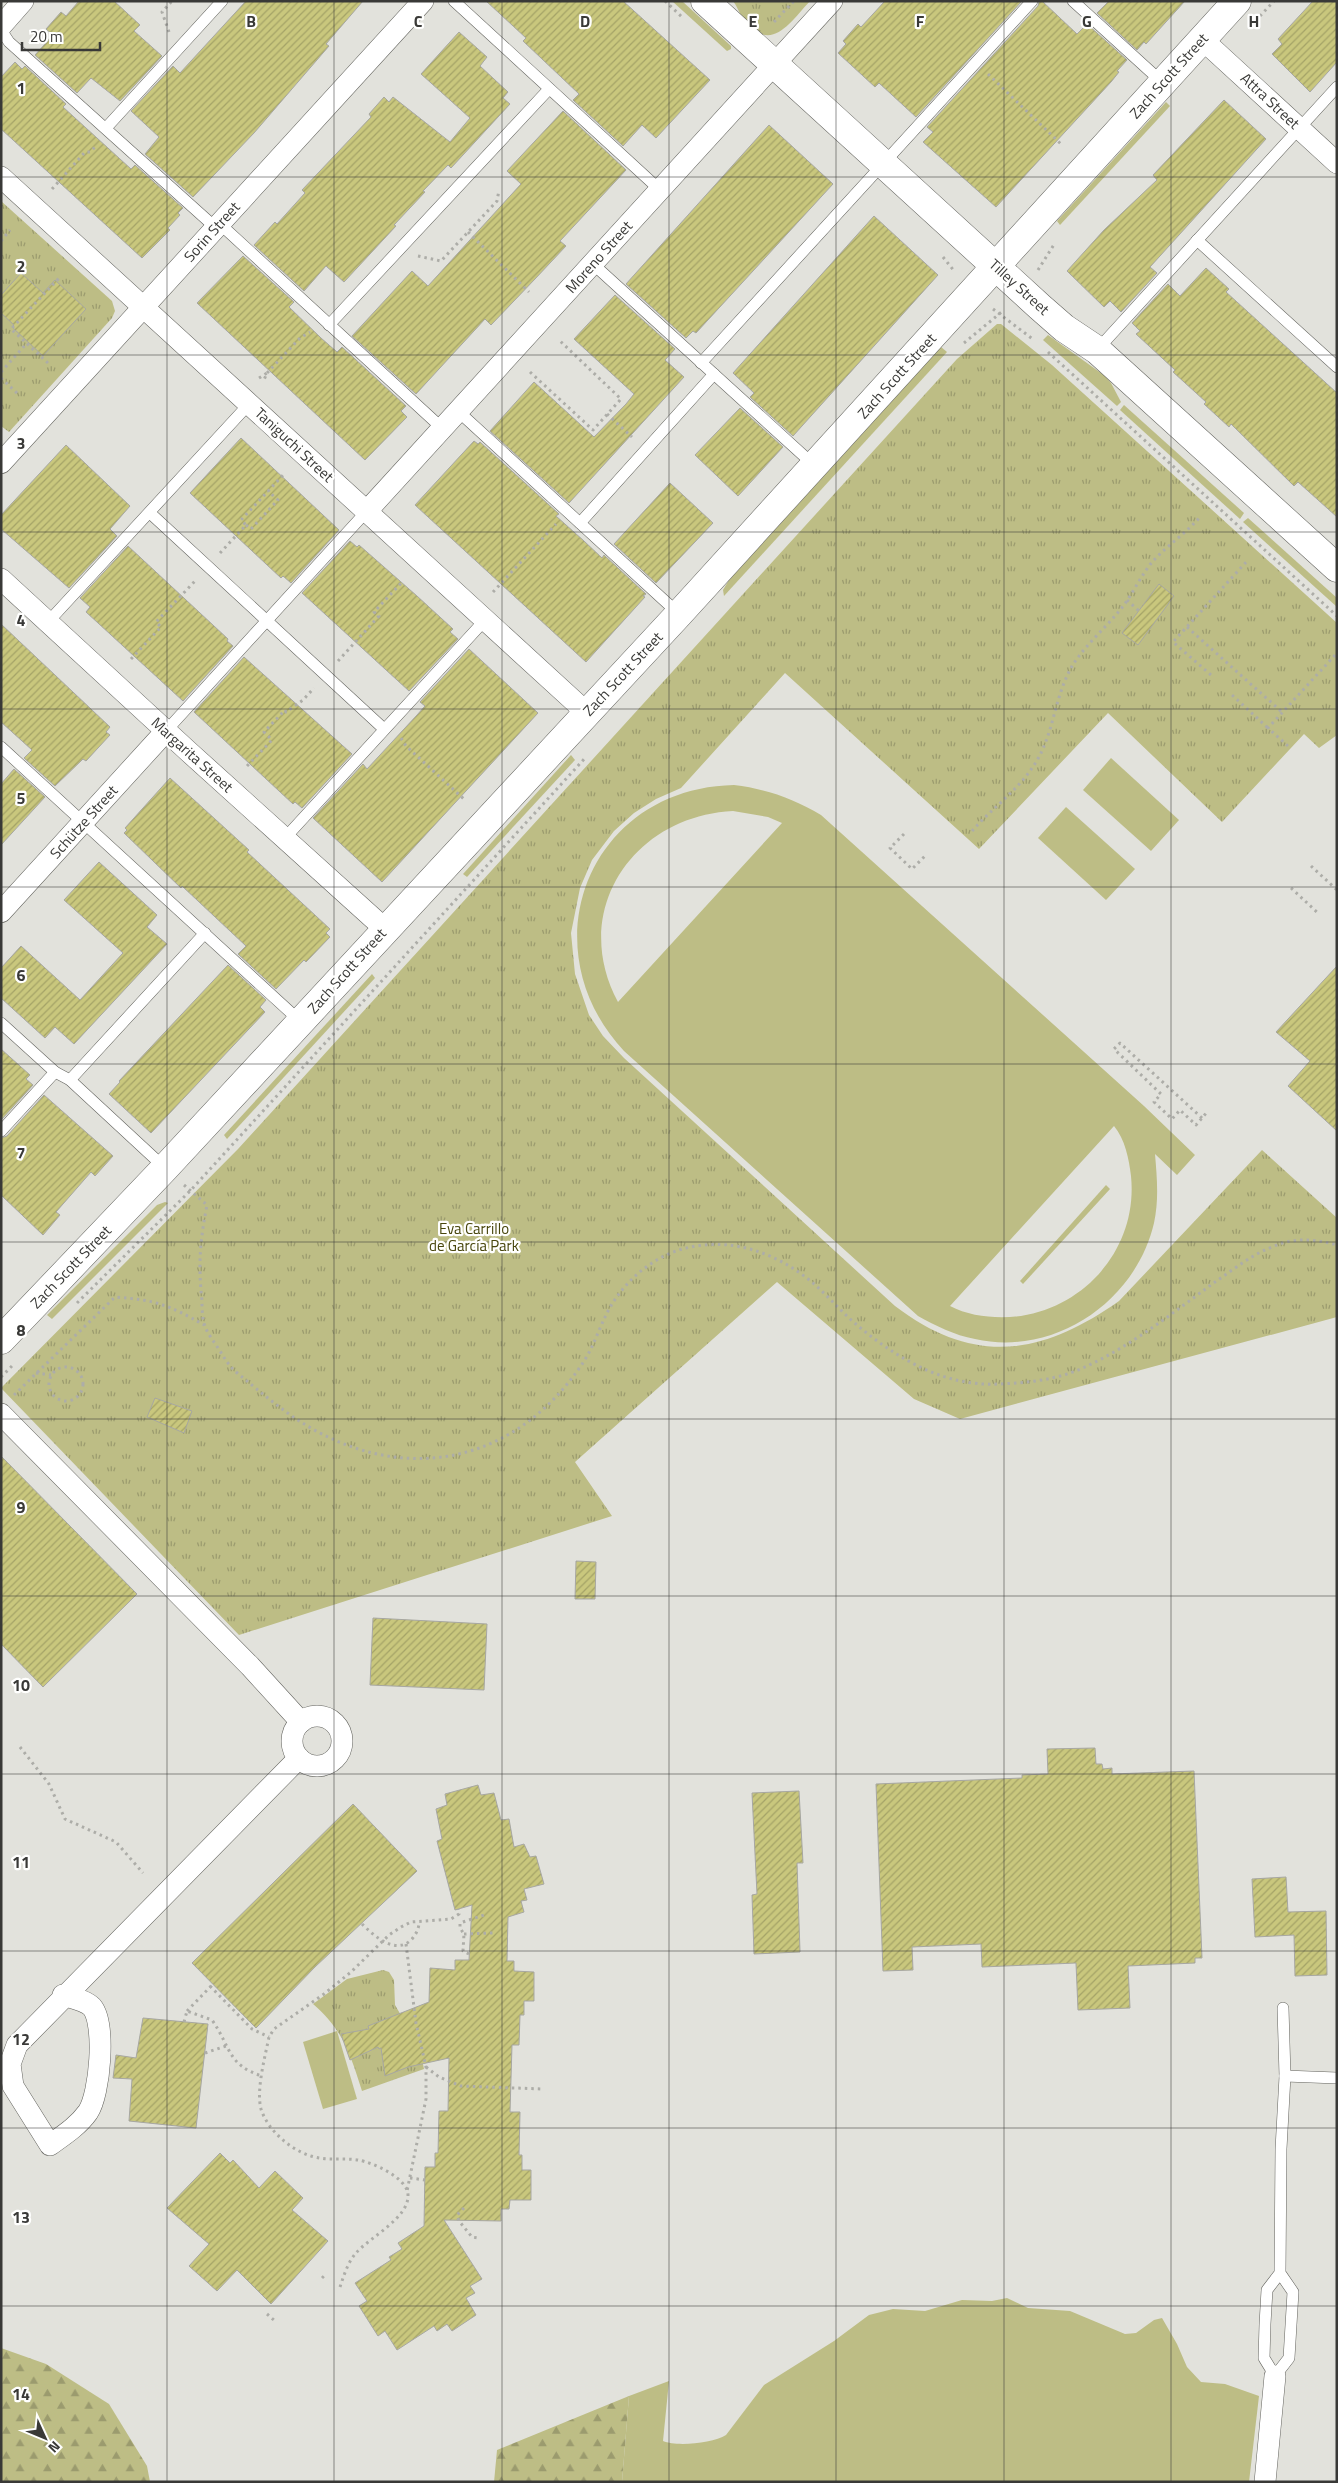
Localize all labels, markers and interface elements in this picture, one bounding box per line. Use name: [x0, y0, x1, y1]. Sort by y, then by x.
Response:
text: B: [246, 9, 256, 33]
text: C: [414, 9, 423, 33]
text: D: [580, 9, 590, 33]
text: E: [749, 9, 758, 33]
text: F: [916, 9, 925, 33]
text: G: [1082, 9, 1092, 33]
text: H: [1249, 9, 1259, 33]
scale bar: [22, 20, 100, 52]
text: 20 m: [30, 25, 63, 48]
street label: Zach Scott Street: [1124, 27, 1214, 124]
street label: Attra Street: [1235, 67, 1306, 135]
text: 1: [17, 76, 25, 100]
street label: Sorin Street: [178, 196, 246, 267]
street label: Moreno Street: [560, 215, 638, 298]
street label: Tilley Street: [984, 253, 1055, 321]
text: 2: [17, 254, 25, 278]
street label: Zach Scott Street: [852, 327, 942, 424]
street label: Taniguchi Street: [250, 402, 340, 488]
text: 3: [17, 431, 25, 455]
text: 4: [17, 608, 26, 632]
street label: Zach Scott Street: [577, 626, 669, 721]
street label: Margarita Street: [146, 711, 239, 798]
street label: Schütze Street: [44, 779, 124, 864]
text: 5: [17, 786, 26, 810]
street label: Zach Scott Street: [302, 922, 392, 1019]
text: 6: [17, 963, 26, 987]
text: 7: [17, 1141, 25, 1165]
park label: Eva Carrillo de García Park: [429, 1217, 519, 1257]
street label: Zach Scott Street: [25, 1219, 117, 1314]
text: 8: [17, 1318, 26, 1342]
text: 9: [17, 1495, 26, 1519]
text: 10: [12, 1673, 30, 1697]
text: 11: [12, 1850, 30, 1874]
text: 12: [12, 2027, 30, 2051]
text: 13: [12, 2205, 30, 2229]
text: 14: [12, 2382, 30, 2406]
north arrow: [20, 2413, 70, 2463]
text: N: [44, 2437, 66, 2458]

